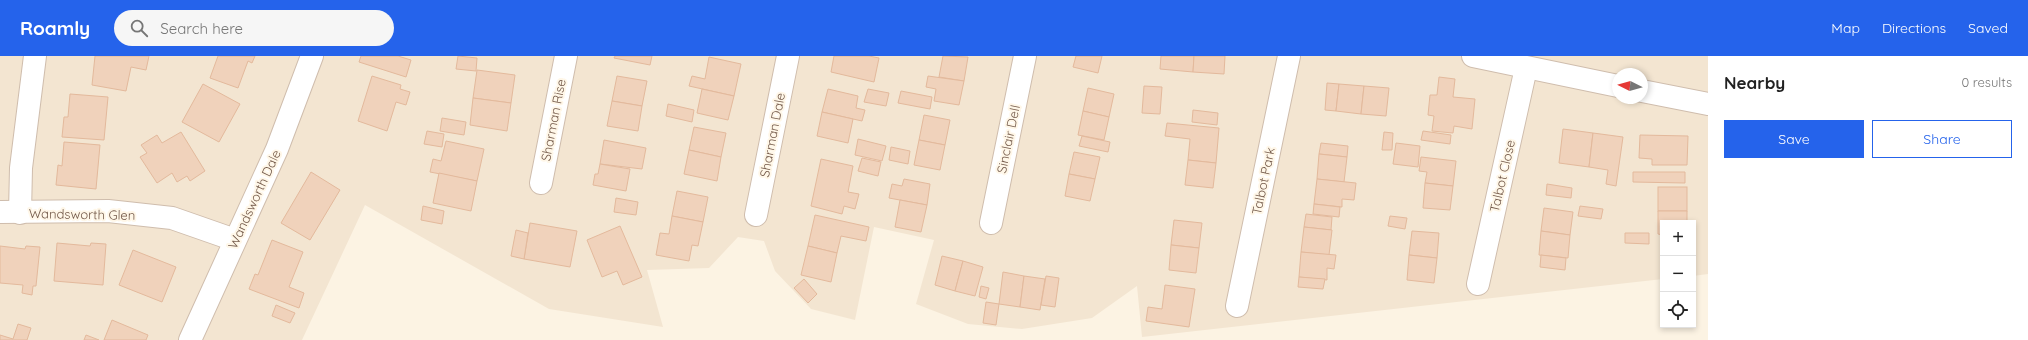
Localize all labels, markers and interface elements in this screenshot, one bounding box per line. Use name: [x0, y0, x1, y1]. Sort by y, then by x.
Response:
search box: [114, 10, 394, 46]
text: Roamly: [20, 16, 90, 40]
icon: search: [128, 17, 150, 39]
text: Search here: [160, 19, 243, 38]
text: Map: [1831, 19, 1860, 37]
text: Directions: [1882, 19, 1946, 37]
text: Saved: [1968, 19, 2008, 37]
north arrow: [1612, 68, 1648, 104]
text: Nearby: [1724, 72, 1785, 93]
text: 0 results: [1961, 74, 2012, 90]
street label: Sharman Rise: [537, 78, 569, 162]
street label: Sharman Dale: [756, 91, 788, 179]
street label: Sinclair Dell: [993, 103, 1023, 175]
button: Save: [1724, 120, 1864, 158]
button: Share: [1872, 120, 2012, 158]
street label: Talbot Close: [1486, 138, 1518, 214]
street label: Talbot Park: [1248, 146, 1278, 216]
street label: Wandsworth Dale: [224, 147, 284, 251]
street label: Wandsworth Glen: [29, 205, 135, 223]
map controls: [1660, 220, 1696, 328]
button: +: [1660, 220, 1696, 256]
button: −: [1660, 256, 1696, 292]
button: locate: [1660, 292, 1696, 328]

